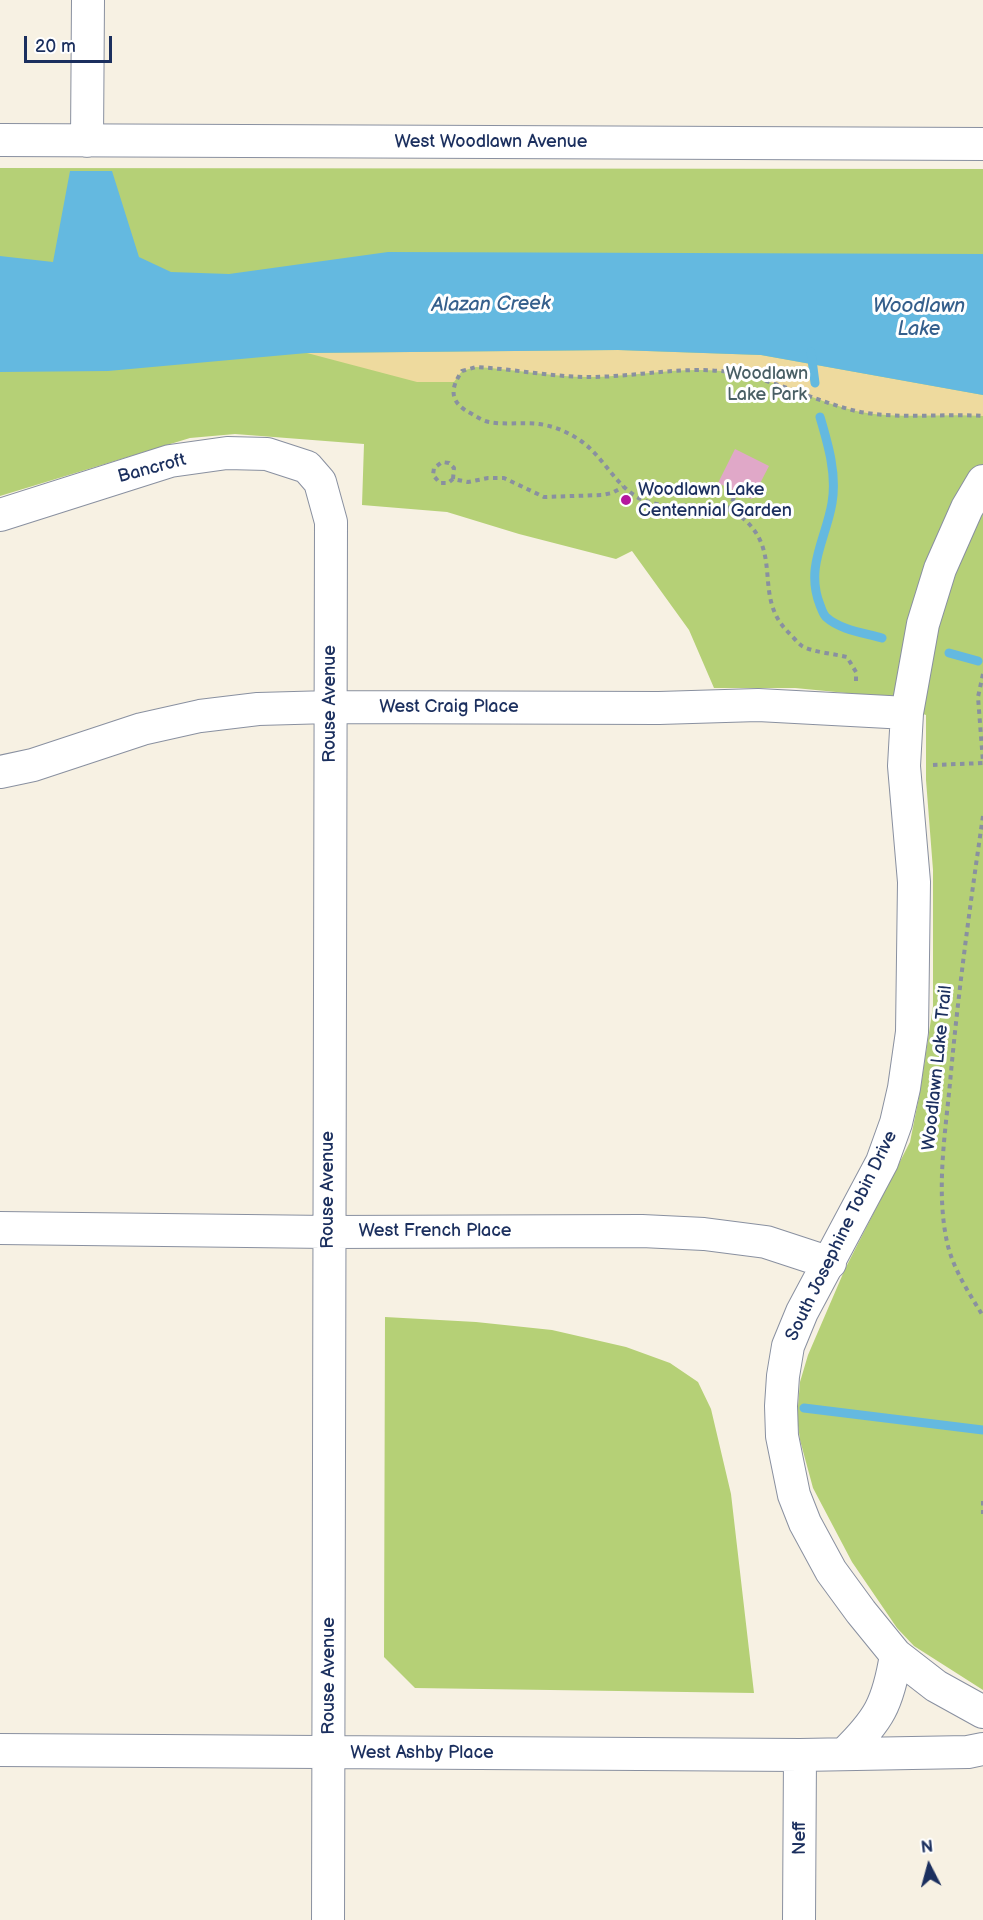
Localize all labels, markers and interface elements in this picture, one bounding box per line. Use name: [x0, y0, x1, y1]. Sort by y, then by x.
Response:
scale bar: [27, 24, 116, 62]
text: 20 m: [35, 36, 76, 57]
street label: West Woodlawn Avenue: [394, 131, 588, 153]
water label: Alazan Creek: [431, 292, 551, 318]
water label: Woodlawn Lake: [873, 295, 965, 342]
park label: Woodlawn Lake Park: [726, 363, 808, 406]
street label: Bancroft: [116, 450, 188, 488]
place label: Woodlawn Lake Centennial Garden: [638, 479, 792, 522]
marker: Woodlawn Lake Centennial Garden: [619, 493, 633, 507]
street label: Rouse Avenue: [319, 645, 341, 763]
street label: West Craig Place: [379, 696, 519, 718]
street label: Woodlawn Lake Trail: [919, 984, 957, 1152]
street label: South Josephine Tobin Drive: [782, 1127, 902, 1345]
street label: Rouse Avenue: [317, 1131, 339, 1249]
street label: West French Place: [358, 1220, 512, 1242]
street label: Rouse Avenue: [318, 1617, 340, 1735]
street label: West Ashby Place: [350, 1742, 494, 1764]
street label: Neff: [789, 1821, 811, 1855]
north arrow: [899, 1836, 959, 1896]
text: N: [920, 1838, 934, 1858]

